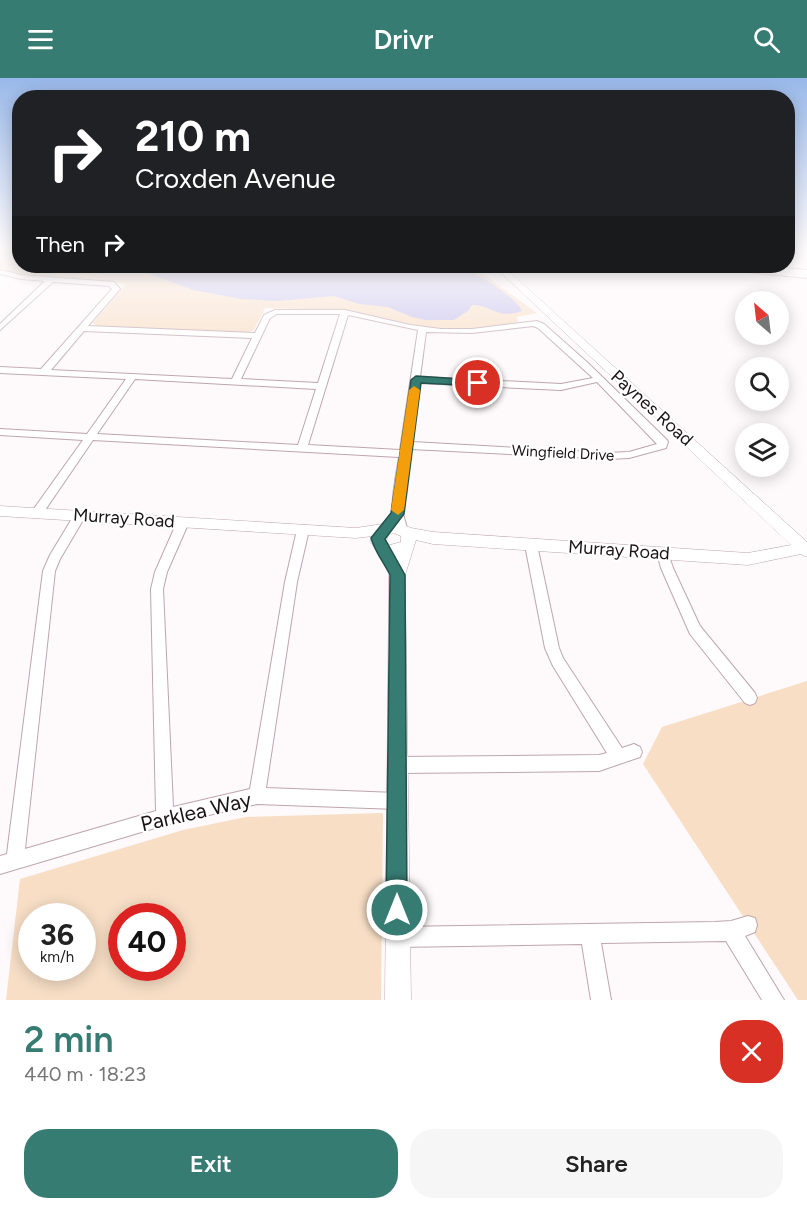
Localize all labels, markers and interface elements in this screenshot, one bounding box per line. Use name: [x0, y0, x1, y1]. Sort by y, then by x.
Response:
icon: menu: [24, 23, 57, 56]
text: Drivr: [374, 23, 433, 56]
icon: search: [750, 23, 783, 56]
text: 210 m: [135, 111, 251, 162]
icon: right: [36, 114, 114, 192]
text: Croxden Avenue: [135, 162, 335, 195]
icon: right: [97, 228, 130, 261]
text: Then: [36, 231, 85, 258]
north arrow: [735, 291, 789, 345]
map controls: [735, 291, 789, 477]
pin: [452, 357, 503, 408]
button: search: [735, 357, 789, 411]
street label: Paynes Road: [606, 365, 698, 451]
icon: arrive: [461, 366, 494, 399]
button: layers: [735, 423, 789, 477]
street label: Wingfield Drive: [511, 441, 615, 465]
street label: Murray Road: [72, 503, 176, 533]
street label: Murray Road: [567, 535, 671, 565]
street label: Parklea Way: [138, 787, 254, 836]
position arrow: [365, 878, 429, 942]
speed limit sign: 40: [108, 903, 186, 981]
text: 36: [40, 916, 74, 953]
text: km/h: [40, 948, 74, 966]
text: 2 min: [24, 1018, 114, 1061]
button: close: [720, 1020, 783, 1083]
text: 440 m · 18:23: [24, 1062, 146, 1086]
button: Exit: [24, 1129, 398, 1198]
button: Share: [410, 1129, 783, 1198]

